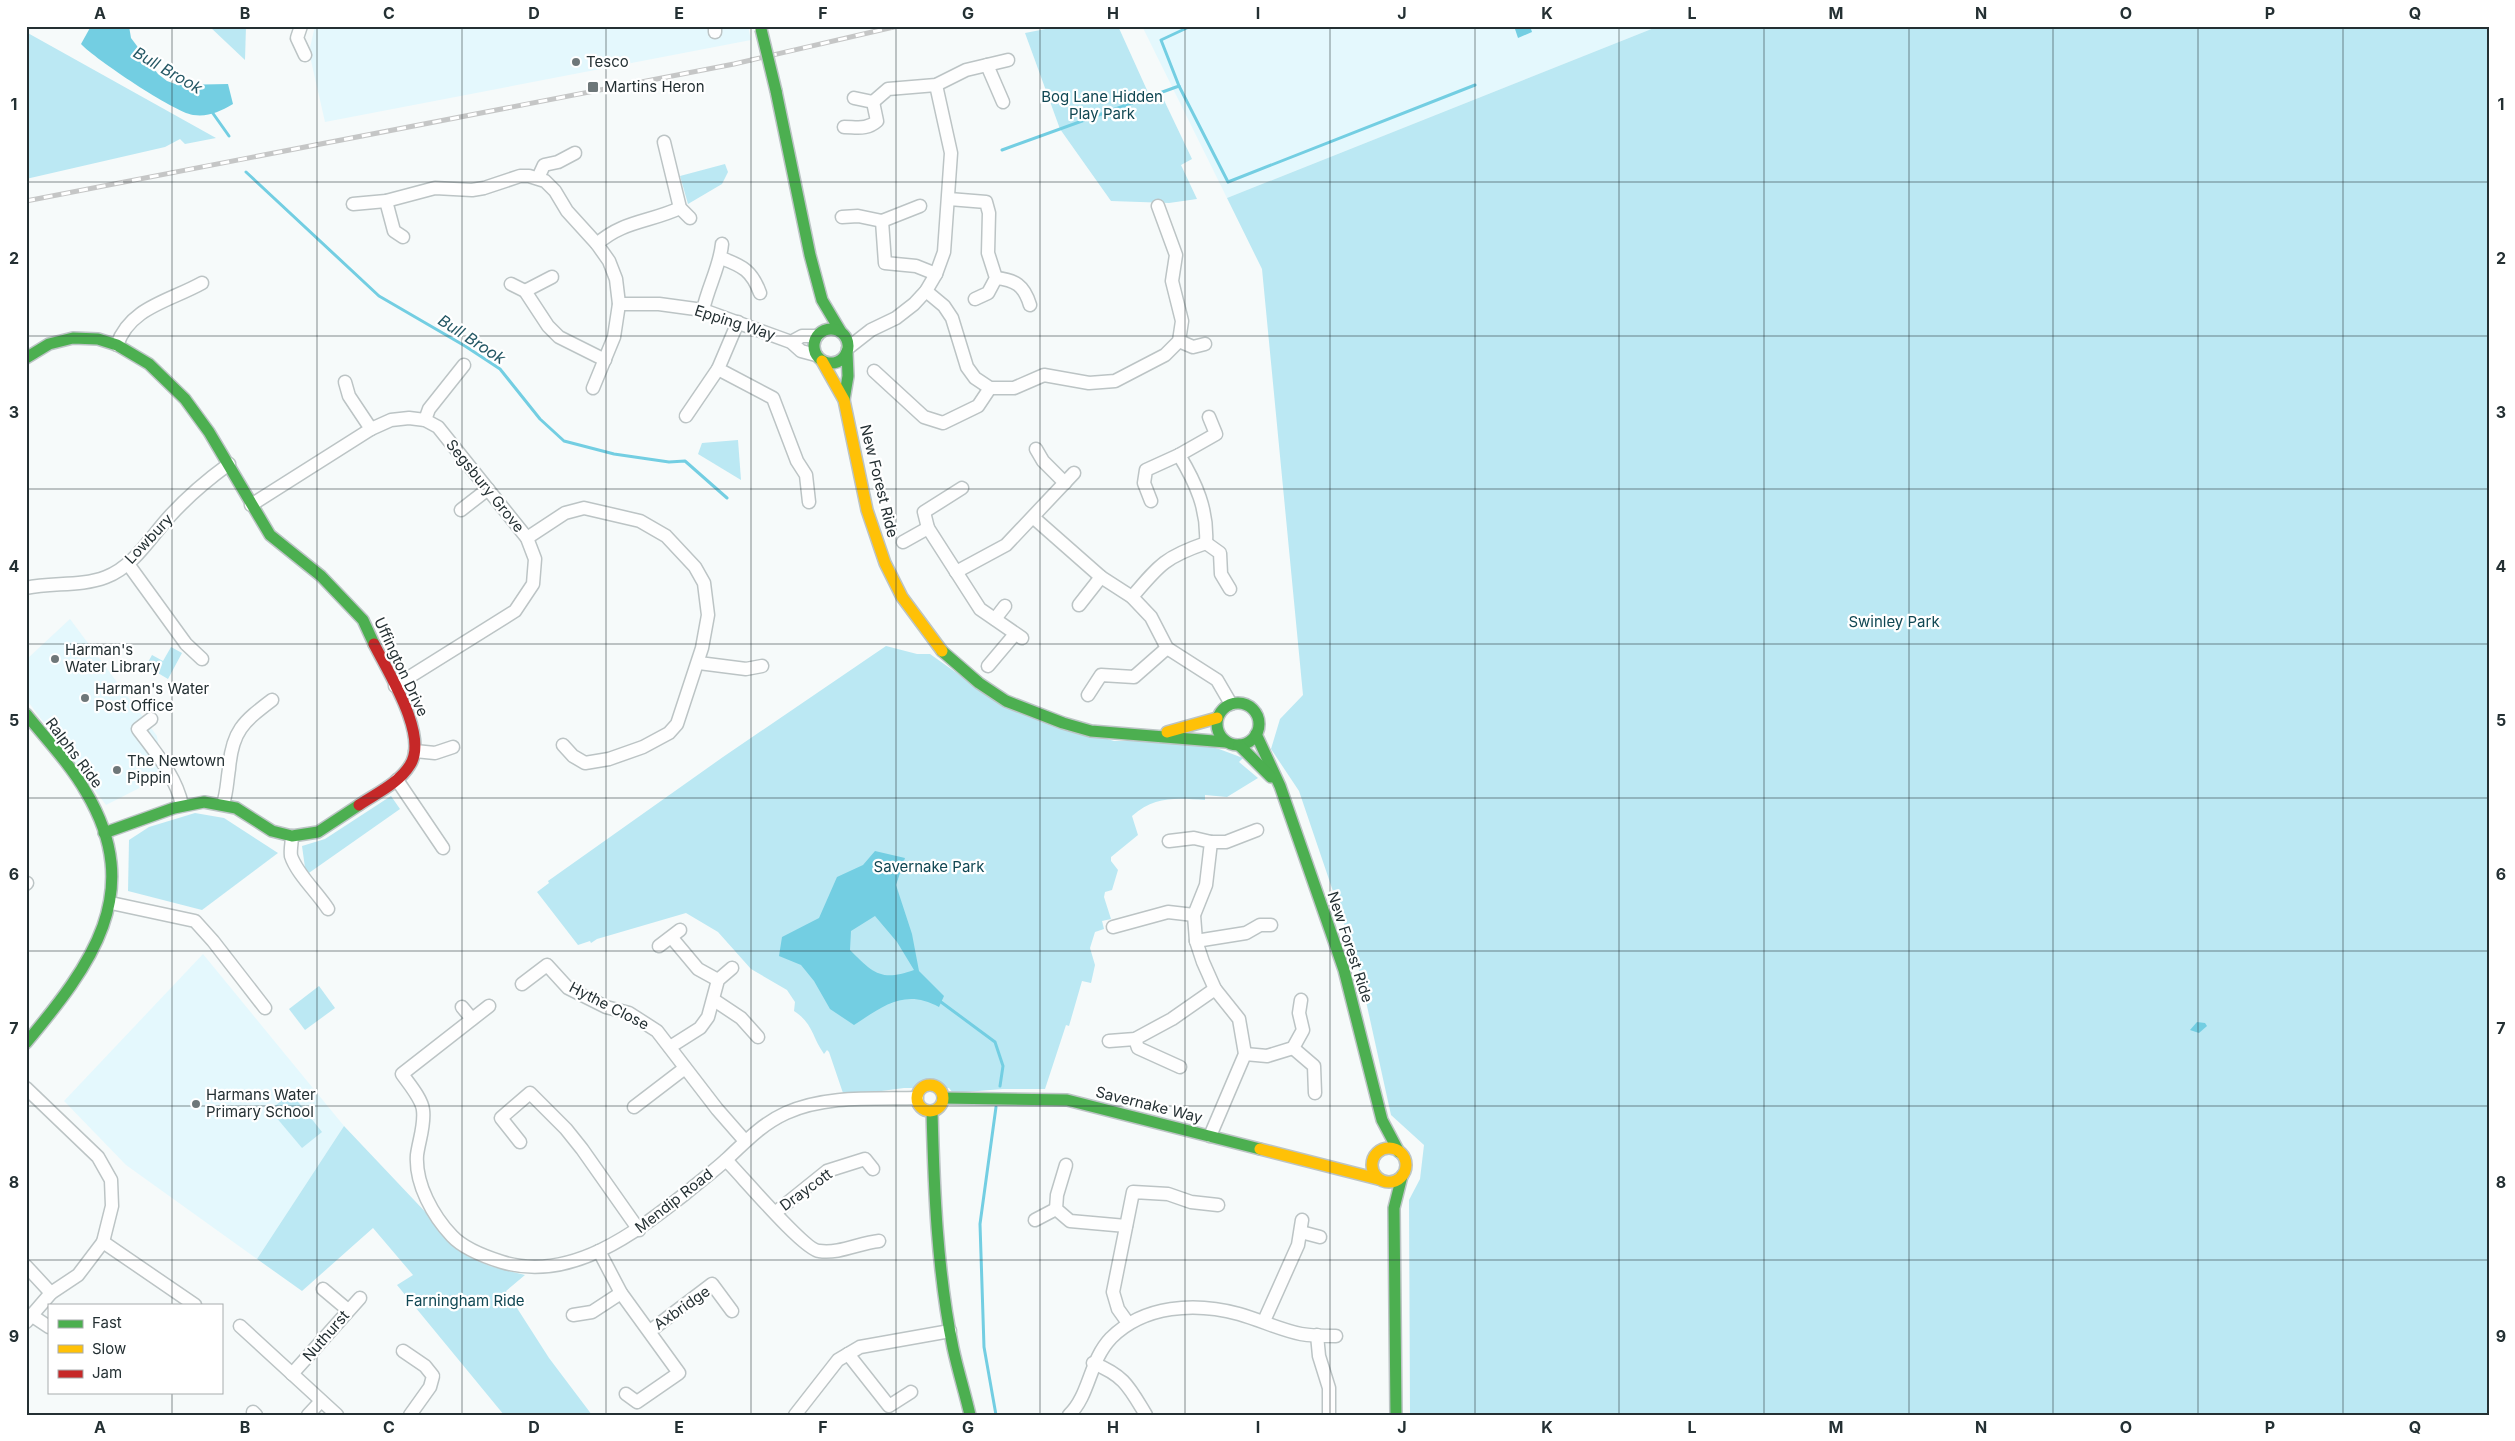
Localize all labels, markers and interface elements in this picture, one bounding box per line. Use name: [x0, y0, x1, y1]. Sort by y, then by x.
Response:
text: A: [94, 3, 106, 23]
text: B: [240, 3, 250, 23]
text: C: [383, 3, 395, 23]
text: D: [528, 3, 540, 23]
text: E: [674, 3, 684, 23]
text: F: [818, 3, 828, 23]
text: G: [962, 3, 974, 23]
text: H: [1107, 3, 1119, 23]
text: I: [1256, 3, 1260, 23]
text: J: [1397, 3, 1407, 23]
text: K: [1541, 3, 1553, 23]
text: L: [1687, 3, 1697, 23]
text: M: [1829, 3, 1843, 23]
text: N: [1975, 3, 1987, 23]
text: O: [2120, 3, 2132, 23]
text: P: [2265, 3, 2275, 23]
text: Q: [2409, 3, 2421, 23]
water label: Bull Brook: [130, 42, 206, 98]
place label: Tesco: [586, 52, 629, 71]
marker: Tesco: [570, 56, 582, 68]
place label: Martins Heron: [604, 77, 705, 96]
marker: Martins Heron: [586, 80, 600, 94]
park label: Bog Lane Hidden Play Park: [1041, 87, 1163, 123]
text: 1: [11, 94, 17, 114]
text: 1: [2498, 94, 2504, 114]
text: 2: [9, 248, 19, 268]
text: 2: [2496, 248, 2506, 268]
street label: Epping Way: [692, 301, 779, 345]
water label: Bull Brook: [435, 310, 510, 368]
text: 3: [9, 402, 19, 422]
text: 3: [2496, 402, 2506, 422]
street label: New Forest Ride: [856, 422, 903, 539]
street label: Segsbury Grove: [442, 435, 529, 536]
street label: Lowbury: [121, 509, 177, 568]
text: 4: [9, 556, 20, 576]
text: 4: [2496, 556, 2507, 576]
park label: Swinley Park: [1848, 612, 1940, 631]
street label: Uffington Drive: [370, 614, 433, 719]
place label: Harman's Water Library: [65, 640, 161, 676]
marker: Harman's Water Library: [49, 653, 61, 665]
place label: Harman's Water Post Office: [95, 679, 209, 715]
marker: Harman's Water Post Office: [79, 692, 91, 704]
text: 5: [9, 710, 19, 730]
text: 5: [2496, 710, 2506, 730]
street label: Ralphs Ride: [42, 714, 107, 792]
place label: The Newtown Pippin: [127, 751, 225, 787]
marker: The Newtown Pippin: [111, 764, 123, 776]
park label: Savernake Park: [874, 857, 985, 876]
text: 6: [9, 864, 19, 884]
text: 6: [2496, 864, 2506, 884]
street label: New Forest Ride: [1324, 889, 1377, 1005]
street label: Hythe Close: [566, 977, 652, 1034]
text: 7: [9, 1018, 19, 1038]
text: 7: [2496, 1018, 2506, 1038]
street label: Savernake Way: [1094, 1082, 1205, 1127]
place label: Harmans Water Primary School: [206, 1085, 316, 1121]
marker: Harmans Water Primary School: [190, 1098, 202, 1110]
street label: Mendip Road: [631, 1164, 716, 1237]
street label: Draycott: [776, 1164, 836, 1215]
text: 8: [9, 1172, 19, 1192]
text: 8: [2496, 1172, 2506, 1192]
street label: Axbridge: [650, 1281, 714, 1334]
park label: Farningham Ride: [405, 1291, 525, 1310]
legend: [48, 1304, 222, 1394]
street label: Nuthurst: [298, 1306, 353, 1365]
text: Fast: [92, 1313, 122, 1332]
text: 9: [9, 1326, 19, 1346]
text: 9: [2496, 1326, 2506, 1346]
text: Slow: [92, 1339, 126, 1358]
text: Jam: [92, 1363, 122, 1382]
text: A: [94, 1417, 106, 1437]
text: B: [240, 1417, 250, 1437]
text: C: [383, 1417, 395, 1437]
text: D: [528, 1417, 540, 1437]
text: E: [674, 1417, 684, 1437]
text: F: [818, 1417, 828, 1437]
text: G: [962, 1417, 974, 1437]
text: H: [1107, 1417, 1119, 1437]
text: I: [1256, 1417, 1260, 1437]
text: J: [1397, 1417, 1407, 1437]
text: K: [1541, 1417, 1553, 1437]
text: L: [1687, 1417, 1697, 1437]
text: M: [1829, 1417, 1843, 1437]
text: N: [1975, 1417, 1987, 1437]
text: O: [2120, 1417, 2132, 1437]
text: P: [2265, 1417, 2275, 1437]
text: Q: [2409, 1417, 2421, 1437]

